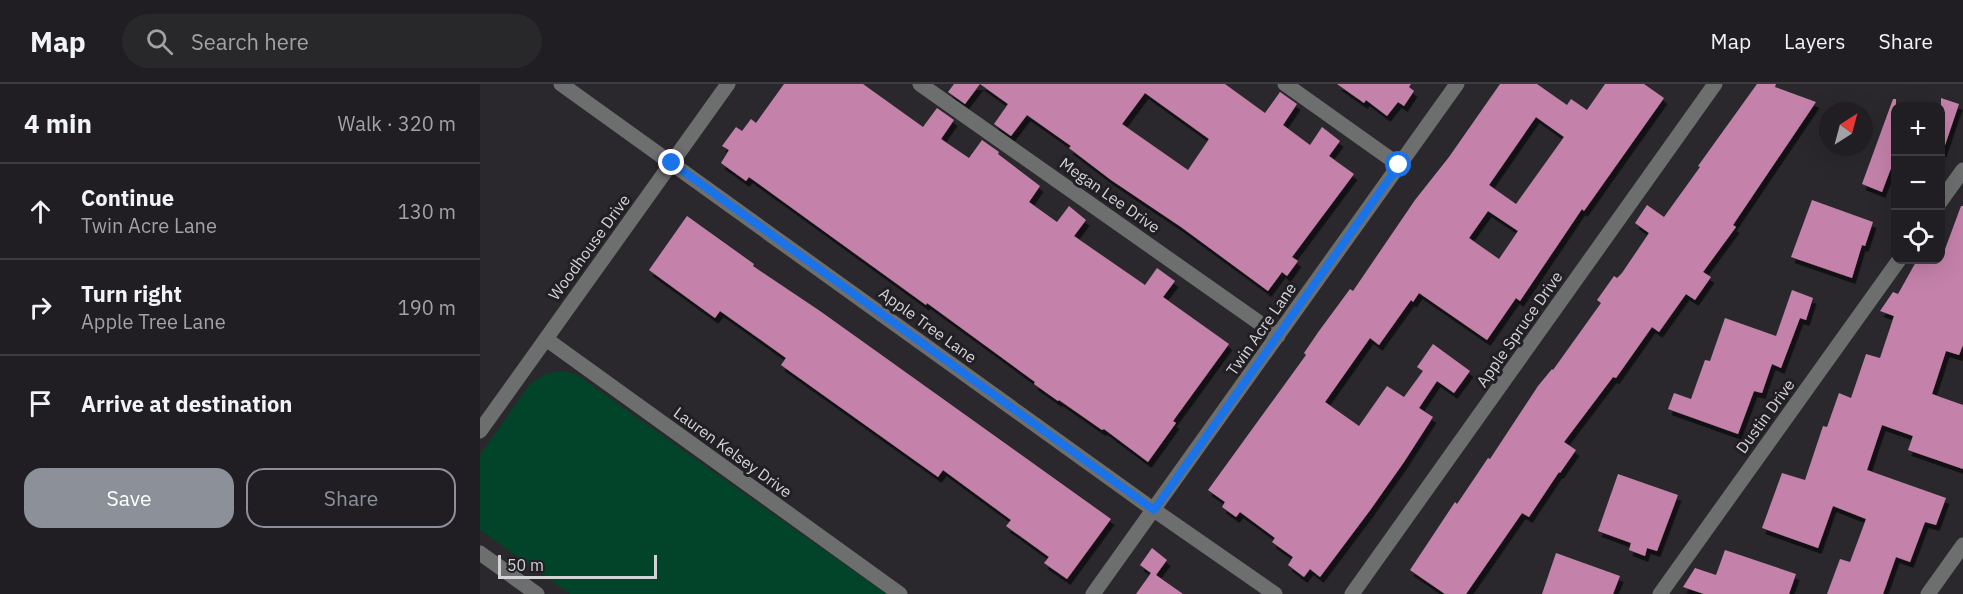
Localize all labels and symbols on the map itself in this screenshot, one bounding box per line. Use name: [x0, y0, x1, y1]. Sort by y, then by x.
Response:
north arrow: [1819, 102, 1873, 156]
route end: [658, 149, 684, 175]
route start: [1385, 151, 1411, 177]
street label: Megan Lee Drive: [1056, 153, 1164, 237]
street label: Woodhouse Drive: [544, 190, 634, 304]
street label: Apple Spruce Drive: [1472, 267, 1567, 391]
street label: Twin Acre Lane: [1222, 279, 1300, 379]
street label: Apple Tree Lane: [875, 283, 981, 367]
street label: Dustin Drive: [1731, 375, 1799, 457]
street label: Lauren Kelsey Drive: [670, 402, 796, 502]
scale bar: [498, 552, 657, 580]

